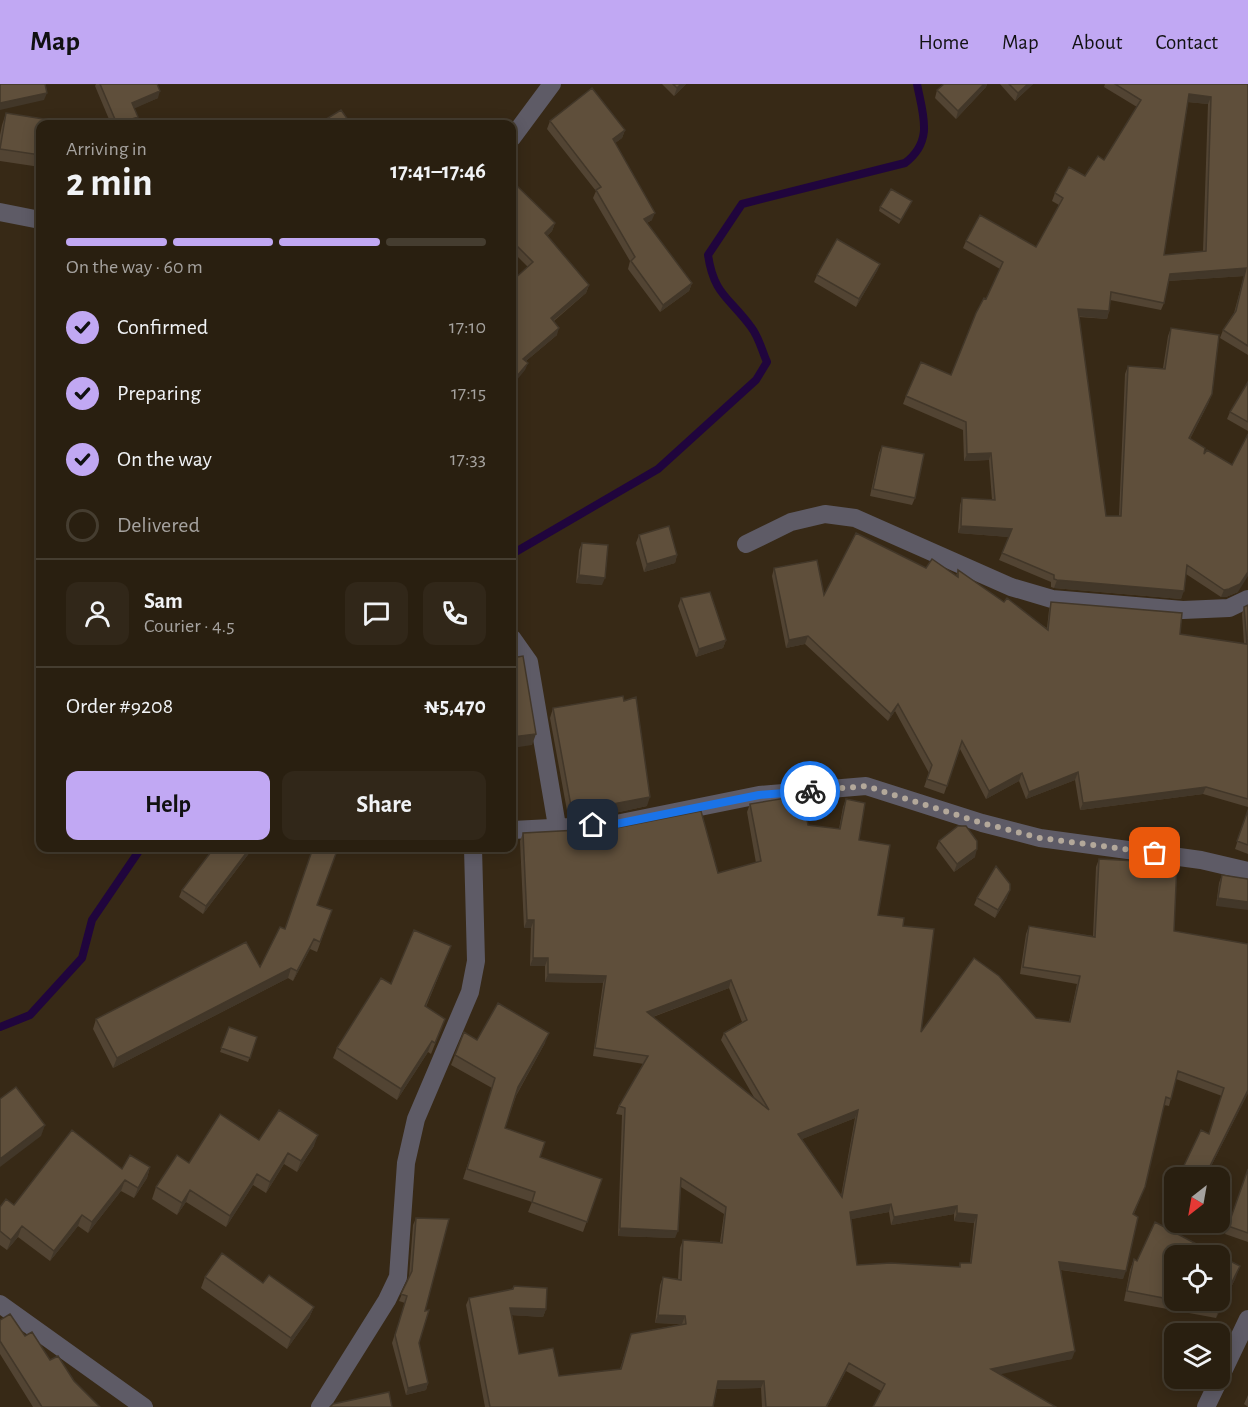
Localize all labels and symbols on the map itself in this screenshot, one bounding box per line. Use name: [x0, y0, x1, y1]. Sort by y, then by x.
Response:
courier: [780, 761, 840, 821]
pin: [567, 799, 618, 850]
pin: [1129, 827, 1180, 878]
north arrow: [1164, 1167, 1230, 1233]

